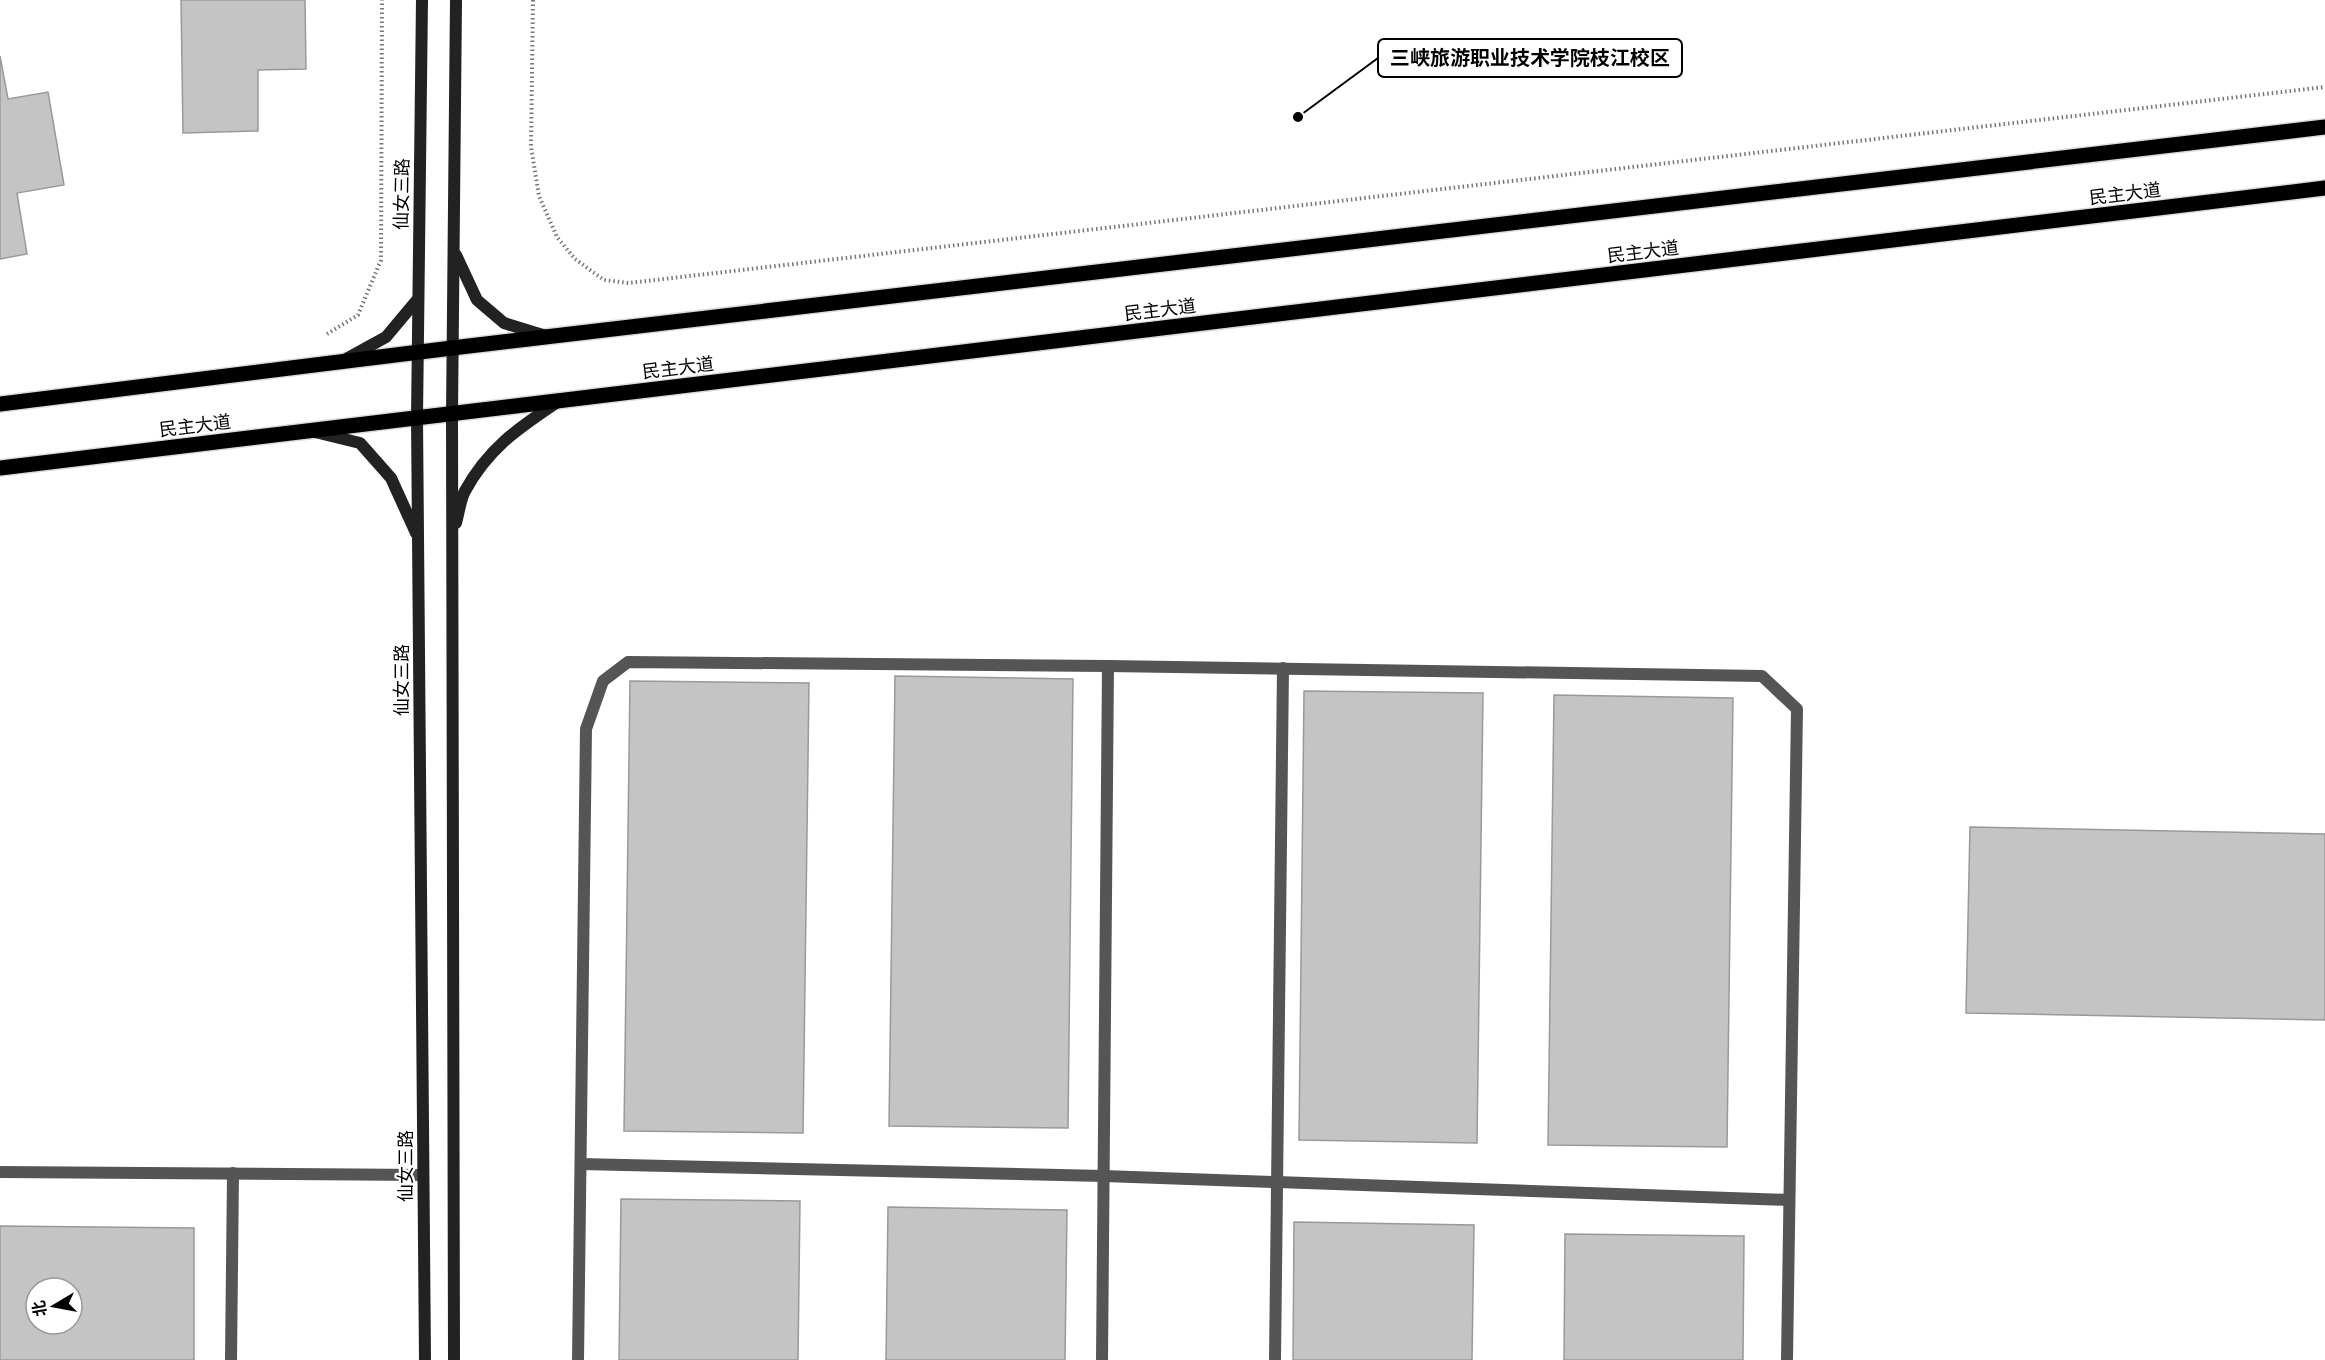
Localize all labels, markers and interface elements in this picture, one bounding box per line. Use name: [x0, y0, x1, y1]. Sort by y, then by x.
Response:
callout: 三峡旅游职业技术学院枝江校区: [1378, 39, 1682, 77]
text: 三峡旅游职业技术学院枝江校区: [1390, 45, 1670, 69]
street label: 仙女三路: [389, 158, 413, 230]
street label: 民主大道: [2088, 178, 2162, 208]
street label: 民主大道: [1606, 236, 1680, 266]
street label: 民主大道: [1123, 294, 1197, 324]
street label: 民主大道: [641, 352, 715, 382]
street label: 民主大道: [158, 410, 232, 440]
street label: 仙女三路: [390, 644, 412, 716]
street label: 仙女三路: [394, 1130, 416, 1202]
north arrow: [24, 1276, 84, 1336]
text: 北: [28, 1299, 50, 1318]

